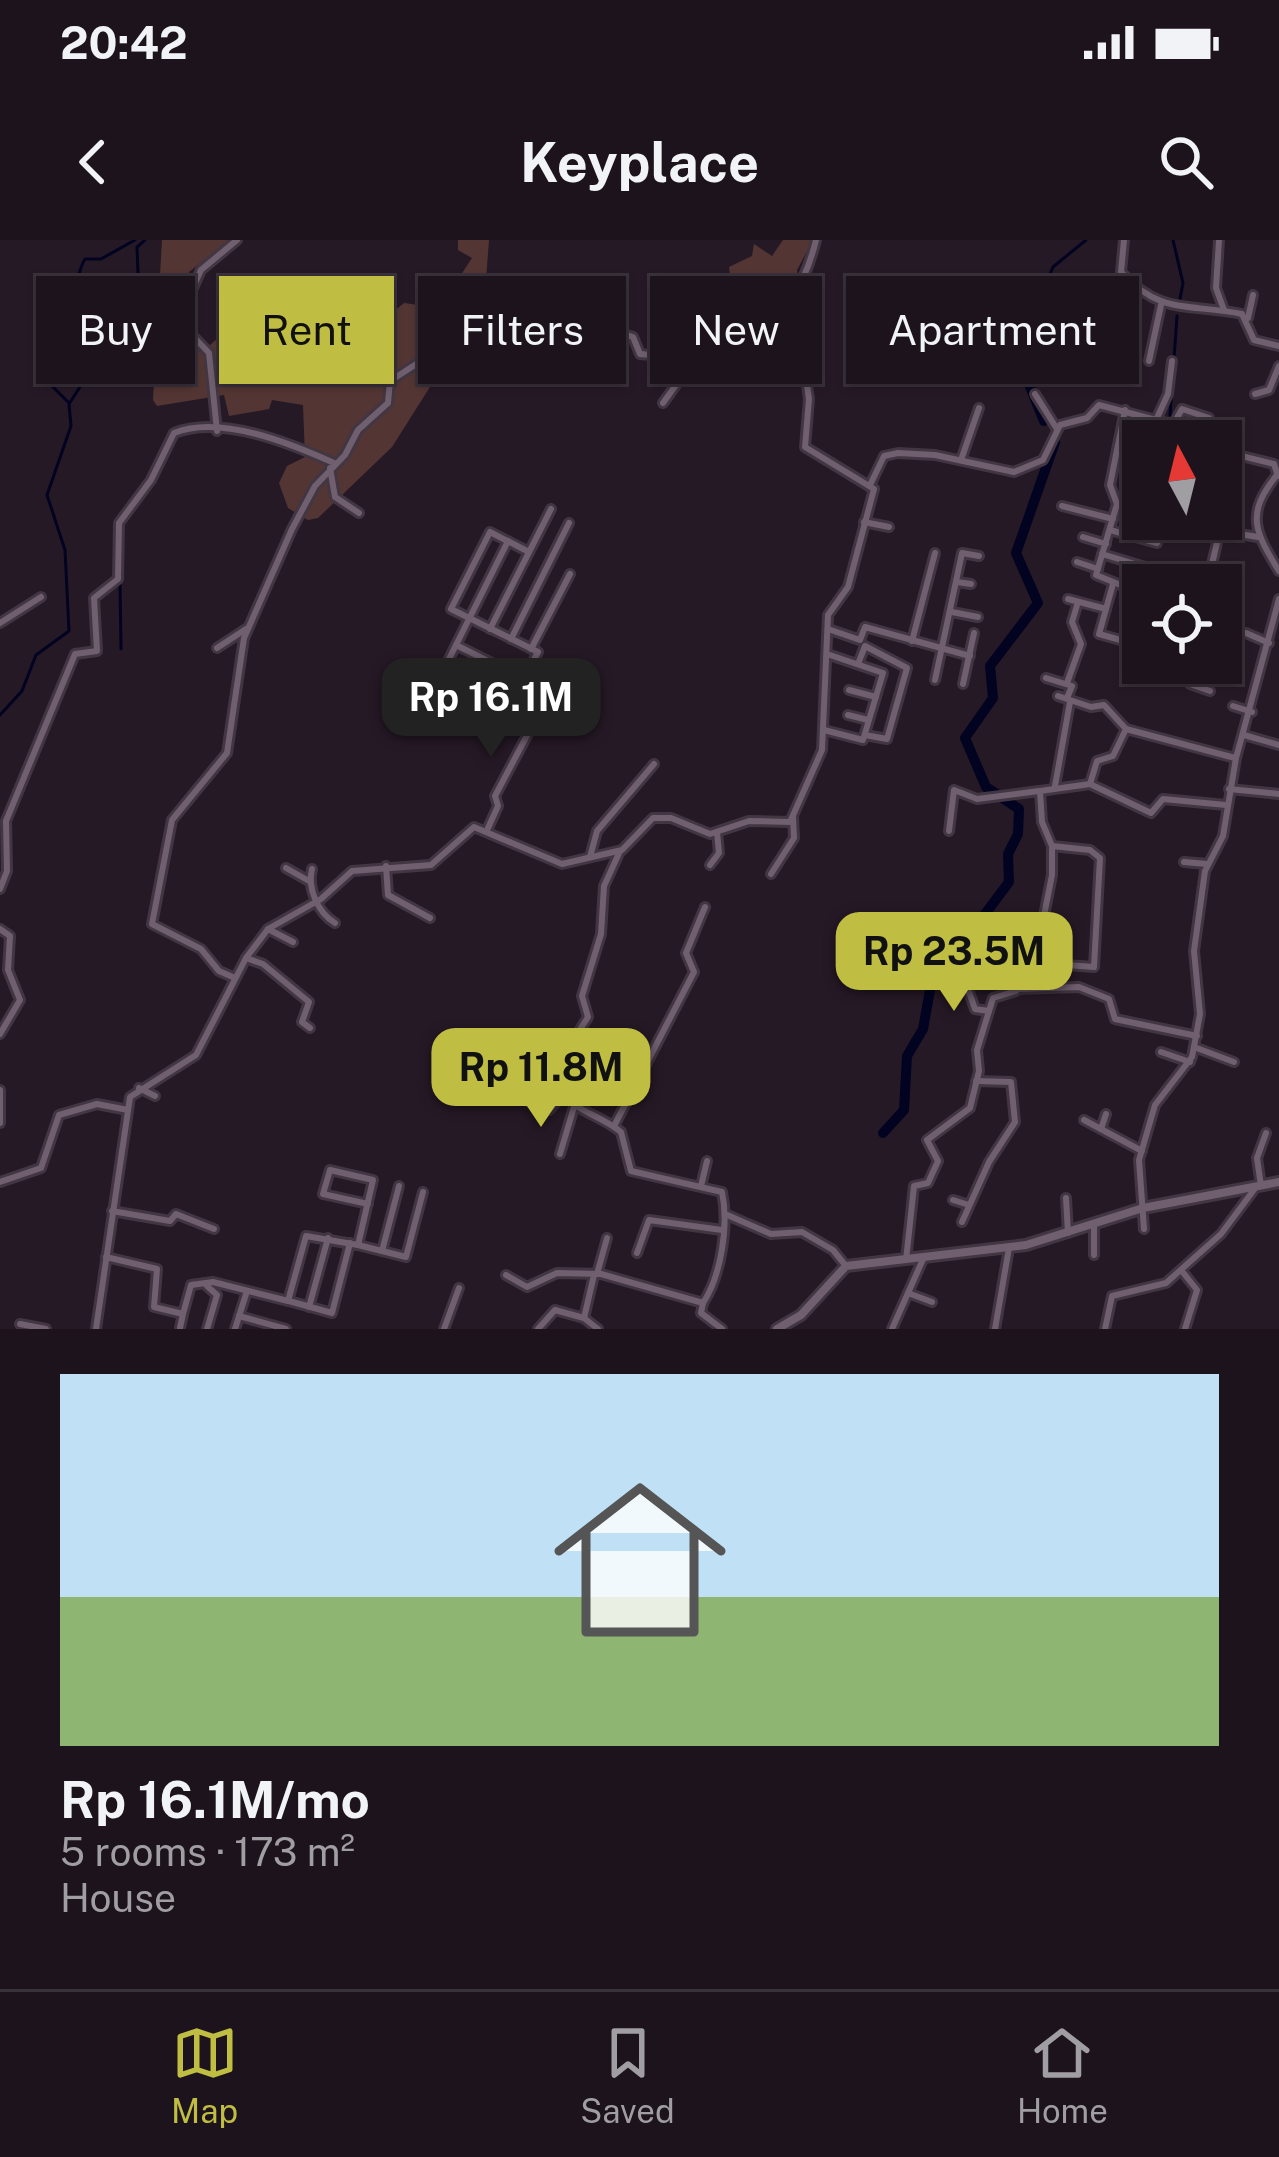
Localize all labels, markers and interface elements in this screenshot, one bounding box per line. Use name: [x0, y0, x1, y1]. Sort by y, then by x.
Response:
text: 20:42: [60, 16, 188, 69]
icon: back: [60, 129, 126, 195]
icon: search: [1153, 129, 1219, 195]
text: Keyplace: [520, 131, 759, 194]
chip: Buy: [36, 276, 195, 384]
chip: Rent: [219, 276, 394, 384]
chip: Filters: [418, 276, 626, 384]
chip: New: [650, 276, 822, 384]
chip: Apartment: [846, 276, 1139, 384]
north arrow: [1122, 420, 1242, 540]
map controls: [1122, 420, 1242, 684]
button: locate: [1122, 564, 1242, 684]
pin: Rp 16.1M: [367, 658, 615, 760]
text: Rp 16.1M: [409, 674, 573, 720]
pin: Rp 23.5M: [830, 912, 1078, 1014]
text: Rp 23.5M: [863, 928, 1045, 974]
pin: Rp 11.8M: [417, 1028, 665, 1130]
text: Rp 11.8M: [458, 1044, 624, 1090]
icon: home: [532, 1452, 748, 1668]
text: Rp 16.1M/mo: [60, 1770, 370, 1829]
text: 5 rooms · 173 m²: [60, 1829, 355, 1875]
text: House: [60, 1875, 176, 1921]
tab: Map: [171, 2020, 238, 2130]
tab: Saved: [580, 2020, 675, 2130]
tab: Home: [1017, 2020, 1108, 2130]

